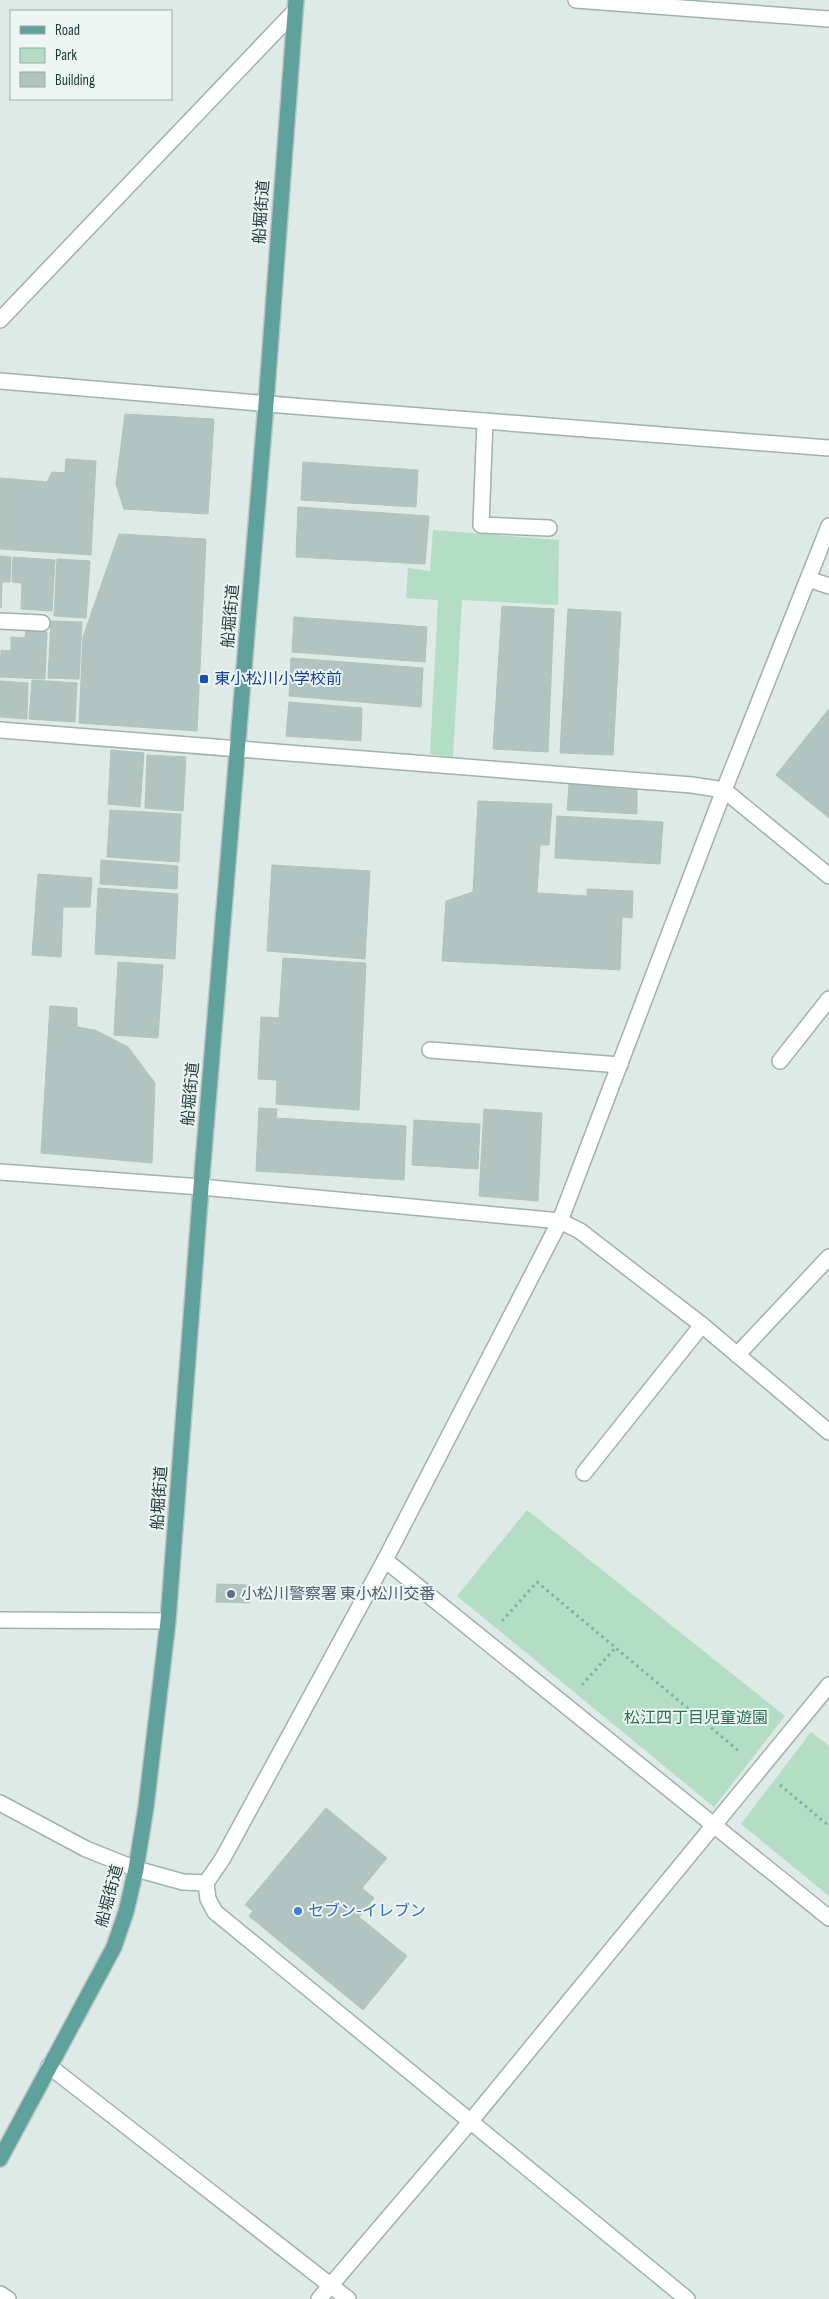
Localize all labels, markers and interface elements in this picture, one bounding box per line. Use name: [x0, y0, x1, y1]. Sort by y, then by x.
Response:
legend: [10, 10, 172, 100]
text: Road: [55, 21, 80, 40]
text: Park: [55, 46, 77, 65]
text: Building: [55, 71, 95, 90]
street label: 船堀街道: [250, 179, 274, 245]
street label: 船堀街道: [219, 583, 243, 649]
place label: 東小松川小学校前: [214, 670, 342, 689]
marker: 東小松川小学校前: [198, 673, 210, 685]
street label: 船堀街道: [179, 1061, 203, 1127]
street label: 船堀街道: [148, 1465, 172, 1531]
place label: 小松川警察署 東小松川交番: [241, 1585, 436, 1604]
marker: 小松川警察署 東小松川交番: [225, 1588, 237, 1600]
park label: 松江四丁目児童遊園: [624, 1709, 768, 1728]
street label: 船堀街道: [93, 1863, 127, 1929]
place label: セブン-イレブン: [308, 1902, 426, 1921]
marker: セブン-イレブン: [292, 1905, 304, 1917]

